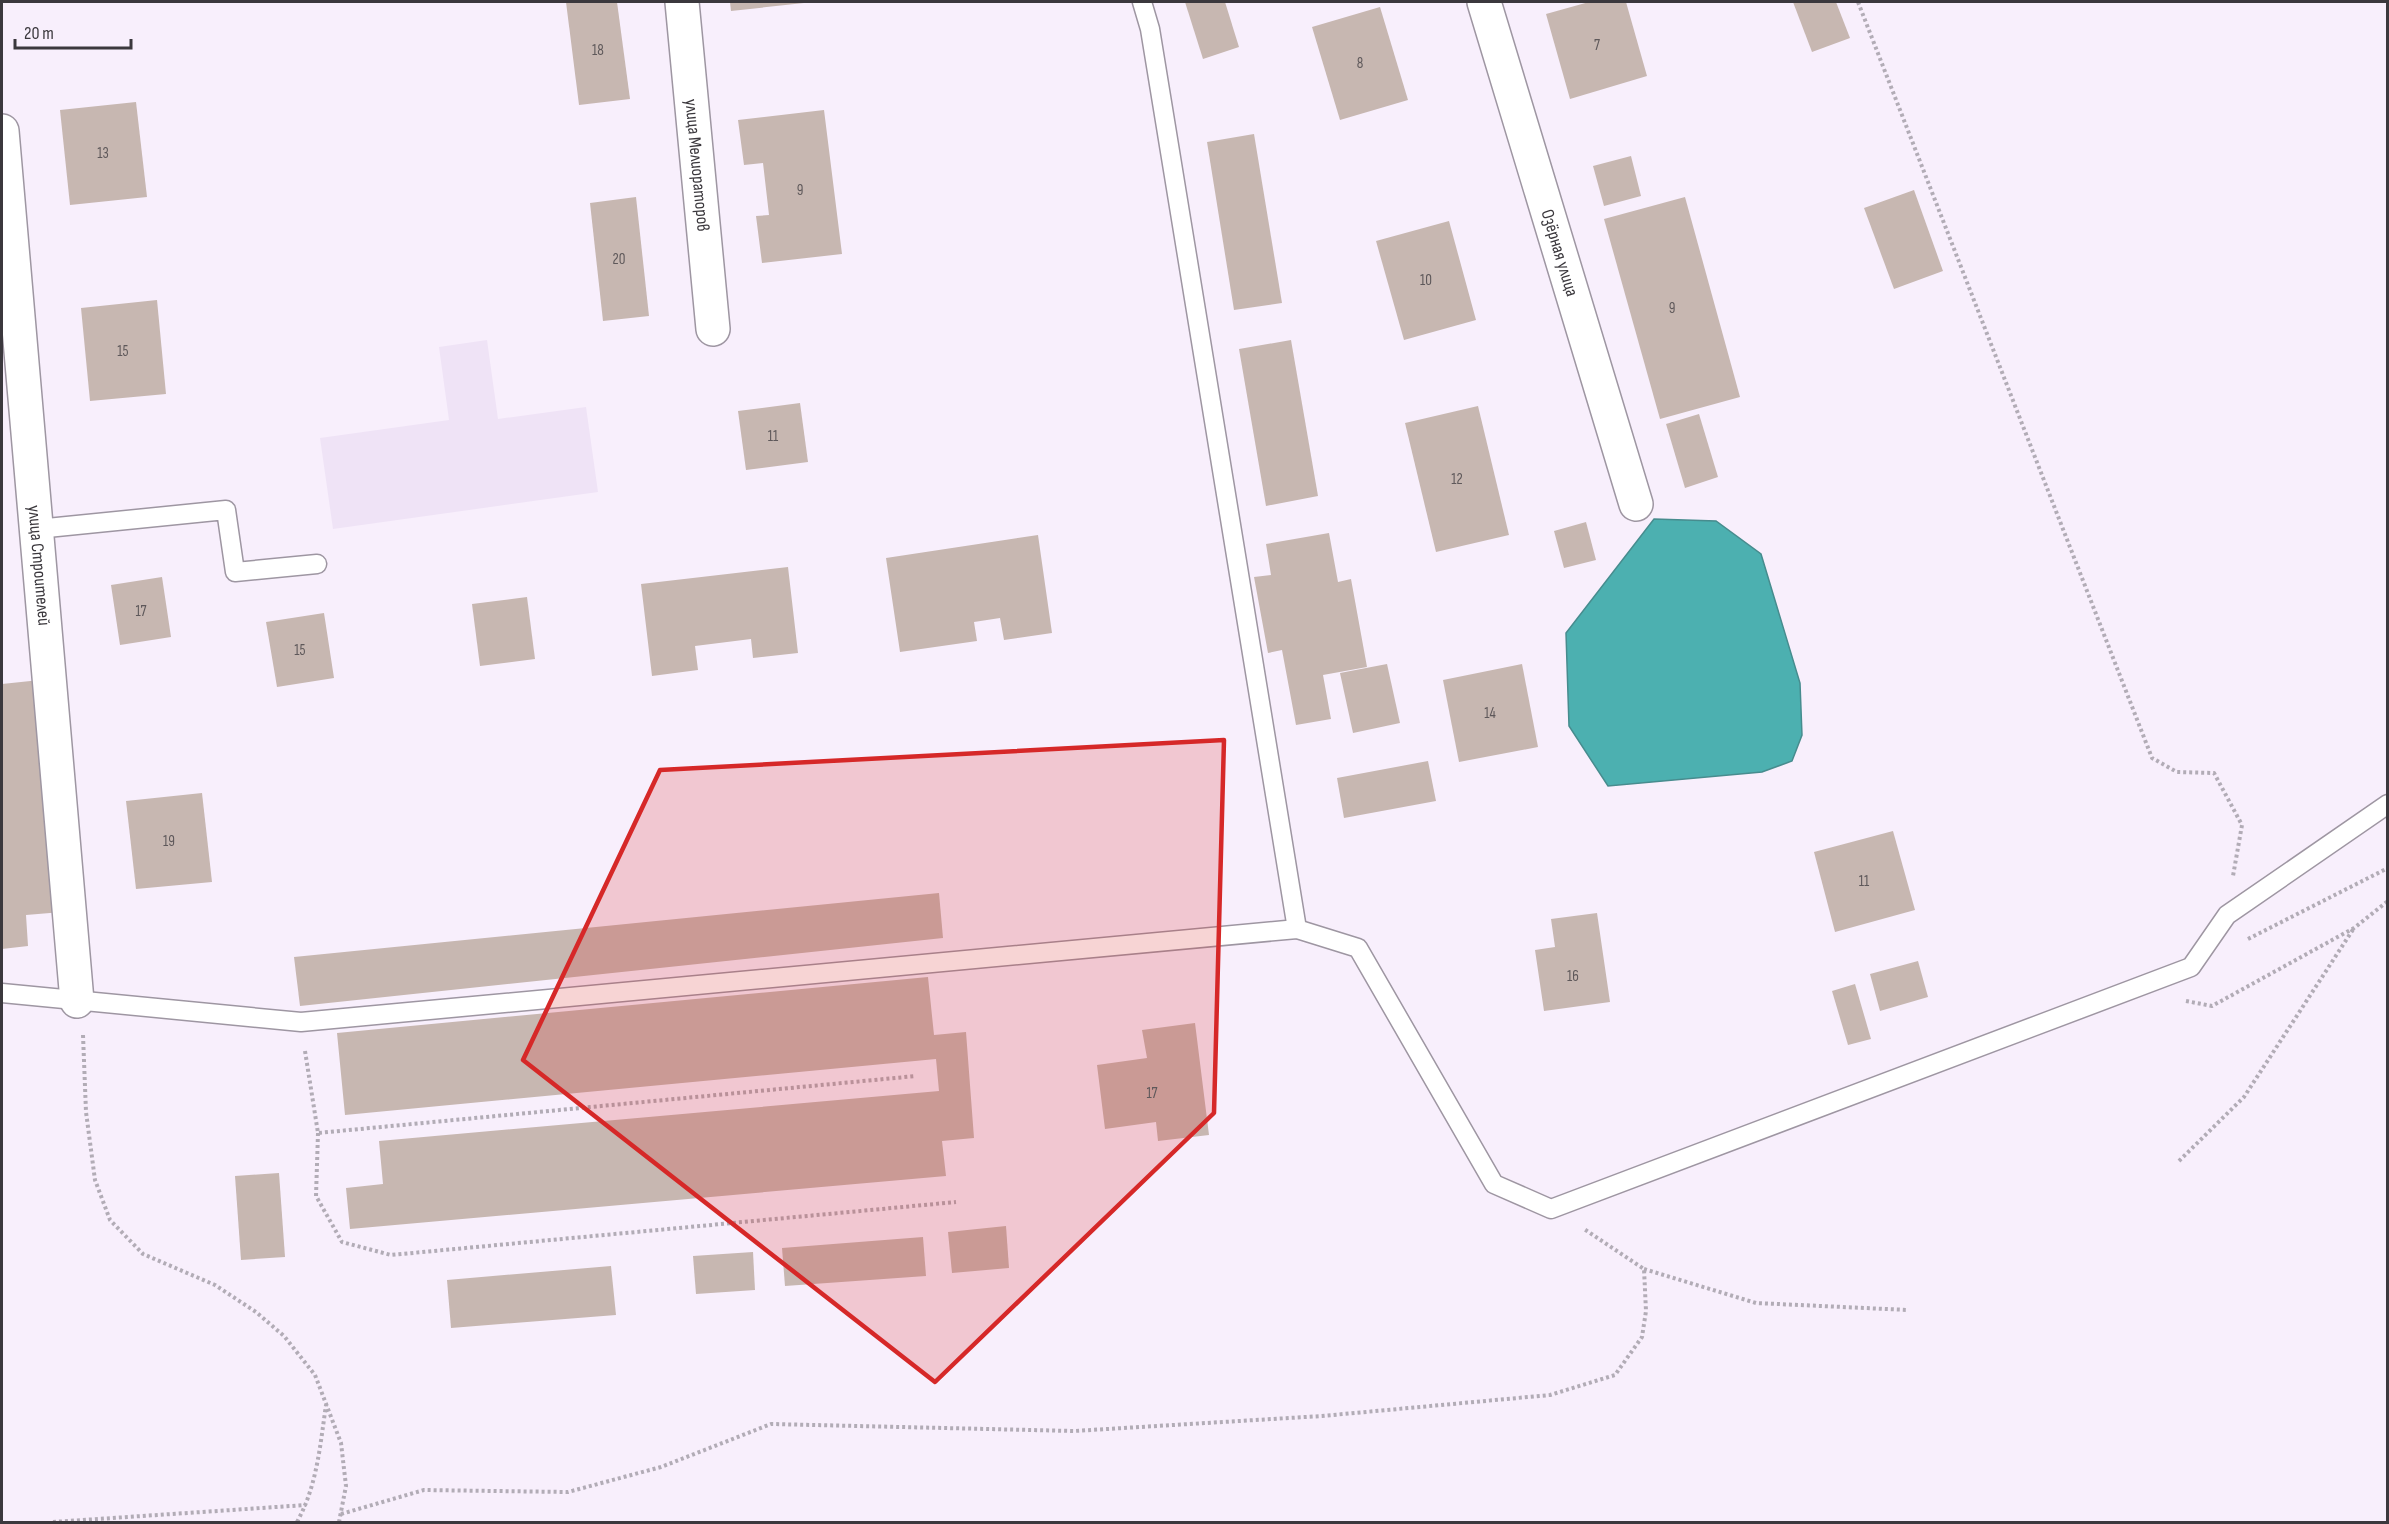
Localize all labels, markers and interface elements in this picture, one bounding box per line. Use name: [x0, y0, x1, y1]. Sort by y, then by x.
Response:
scale bar: [15, 12, 130, 50]
text: 20 m: [24, 23, 54, 44]
house number: 7: [1594, 36, 1600, 55]
house number: 18: [592, 41, 604, 60]
house number: 8: [1357, 54, 1363, 73]
street label: улица Мелиораторов: [680, 98, 714, 233]
house number: 13: [97, 144, 109, 163]
house number: 9: [797, 181, 803, 200]
street label: Озёрная улица: [1536, 207, 1583, 299]
house number: 20: [613, 250, 625, 269]
house number: 10: [1420, 271, 1432, 290]
house number: 9: [1669, 299, 1675, 318]
house number: 15: [117, 342, 129, 361]
house number: 11: [768, 427, 779, 446]
house number: 12: [1451, 470, 1463, 489]
street label: улица Строителей: [23, 504, 55, 626]
house number: 17: [135, 602, 147, 621]
house number: 15: [294, 641, 306, 660]
house number: 14: [1484, 704, 1496, 723]
house number: 19: [163, 832, 175, 851]
house number: 11: [1859, 872, 1870, 891]
house number: 16: [1567, 967, 1579, 986]
house number: 17: [1146, 1084, 1158, 1103]

